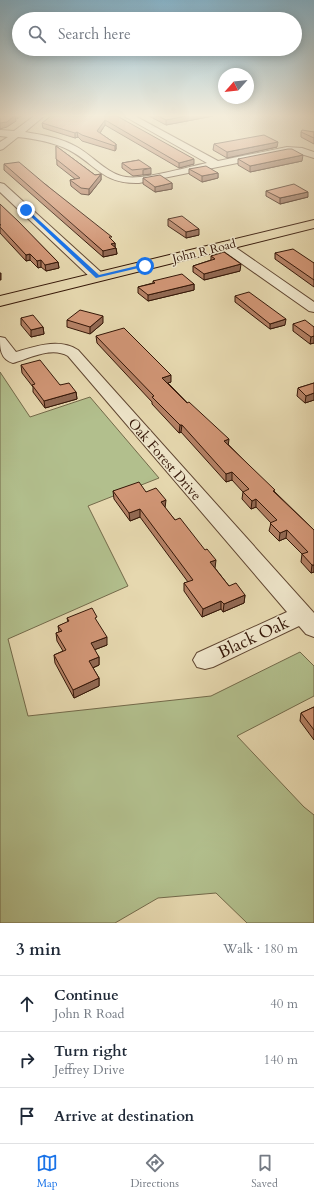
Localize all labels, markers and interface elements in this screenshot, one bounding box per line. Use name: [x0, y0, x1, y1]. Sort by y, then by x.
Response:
search box: [12, 12, 302, 56]
icon: search: [26, 23, 48, 45]
text: Search here: [58, 24, 131, 44]
north arrow: [218, 68, 254, 104]
route end: [17, 201, 35, 219]
street label: John R Road: [169, 235, 238, 267]
route start: [136, 257, 154, 275]
street label: Oak Forest Drive: [124, 414, 206, 504]
street label: Black Oak: [214, 611, 293, 664]
text: 3 min: [16, 938, 61, 961]
text: Walk · 180 m: [223, 940, 298, 958]
text: Continue: [54, 985, 119, 1005]
icon: ahead: [16, 993, 38, 1015]
text: 40 m: [270, 995, 298, 1013]
text: John R Road: [54, 1005, 125, 1023]
text: Turn right: [54, 1041, 127, 1061]
icon: right: [16, 1049, 38, 1071]
text: 140 m: [264, 1051, 298, 1069]
text: Jeffrey Drive: [54, 1061, 125, 1079]
icon: arrive: [16, 1105, 38, 1127]
text: Arrive at destination: [54, 1106, 194, 1126]
tab: Map: [36, 1152, 58, 1191]
tab: Directions: [130, 1152, 179, 1191]
tab: Saved: [251, 1152, 278, 1191]

